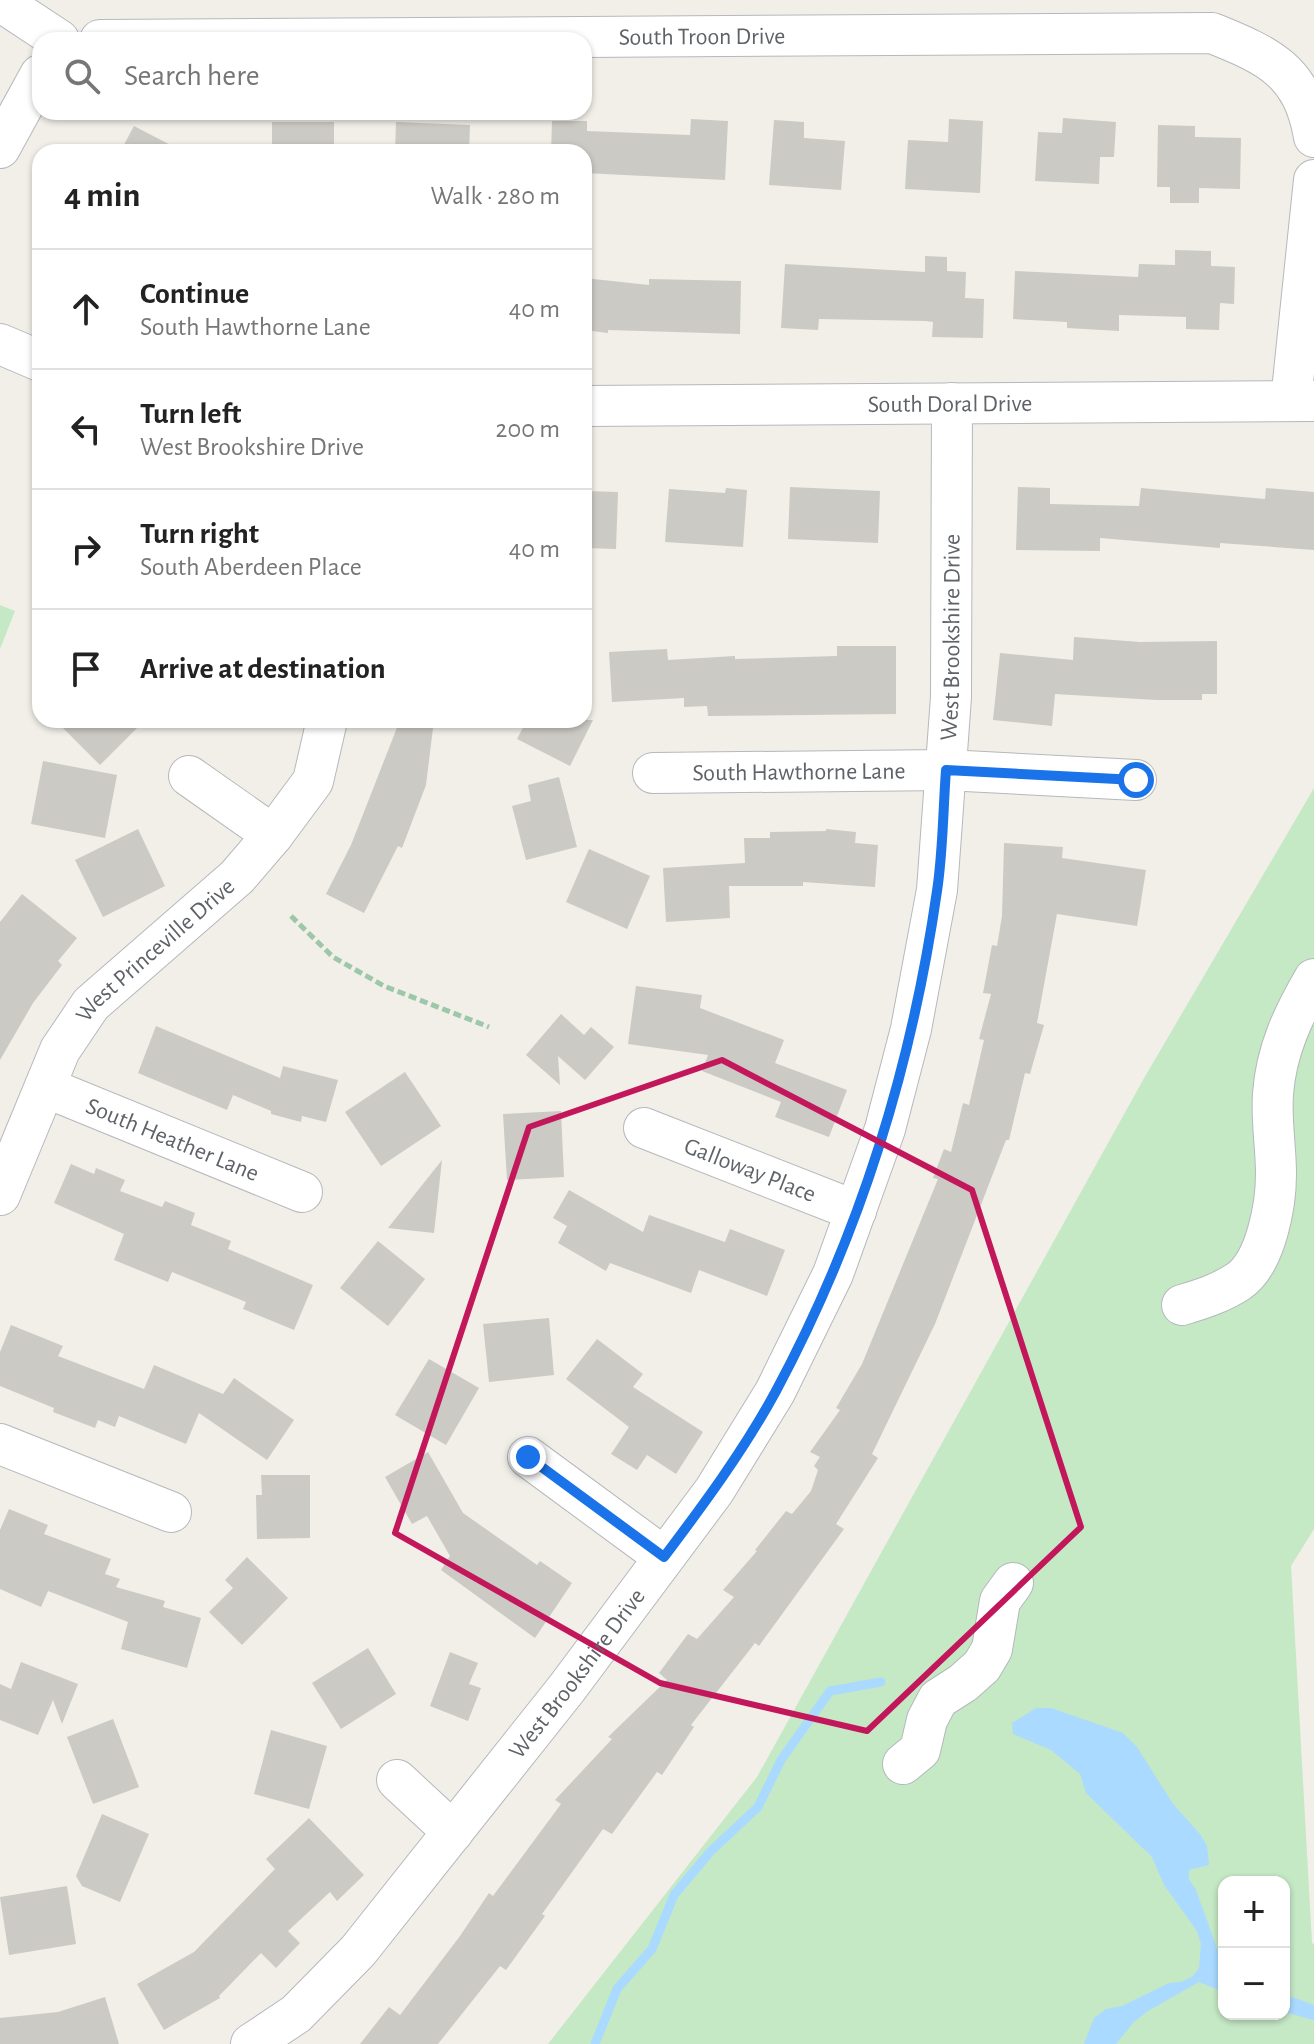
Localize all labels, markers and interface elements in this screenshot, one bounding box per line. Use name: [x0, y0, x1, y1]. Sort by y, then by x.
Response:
street label: South Troon Drive: [619, 25, 785, 50]
search box: [32, 32, 592, 120]
icon: search: [60, 54, 104, 98]
text: Search here: [124, 61, 260, 91]
text: 4 min: [64, 179, 141, 213]
text: Walk · 280 m: [430, 183, 560, 209]
text: Continue: [140, 279, 249, 309]
icon: ahead: [64, 287, 108, 331]
text: 40 m: [509, 296, 560, 322]
text: South Hawthorne Lane: [140, 314, 371, 340]
street label: South Doral Drive: [868, 392, 1032, 417]
text: Turn left: [140, 399, 241, 429]
icon: left: [64, 407, 108, 451]
text: 200 m: [496, 416, 560, 442]
text: West Brookshire Drive: [140, 434, 364, 460]
text: Turn right: [140, 519, 259, 549]
icon: right: [64, 527, 108, 571]
street label: West Brookshire Drive: [937, 534, 965, 742]
text: 40 m: [509, 536, 560, 562]
text: South Aberdeen Place: [140, 554, 362, 580]
icon: arrive: [64, 647, 108, 691]
text: Arrive at destination: [140, 654, 386, 684]
street label: South Hawthorne Lane: [692, 759, 906, 786]
route start: [1118, 762, 1154, 798]
street label: West Princeville Drive: [72, 874, 239, 1026]
street label: South Heather Lane: [82, 1094, 262, 1186]
street label: Galloway Place: [681, 1134, 819, 1207]
route end: [510, 1439, 546, 1475]
street label: West Brookshire Drive: [505, 1584, 650, 1763]
map controls: [1218, 1876, 1290, 2020]
button: +: [1218, 1876, 1290, 1948]
button: −: [1218, 1948, 1290, 2020]

